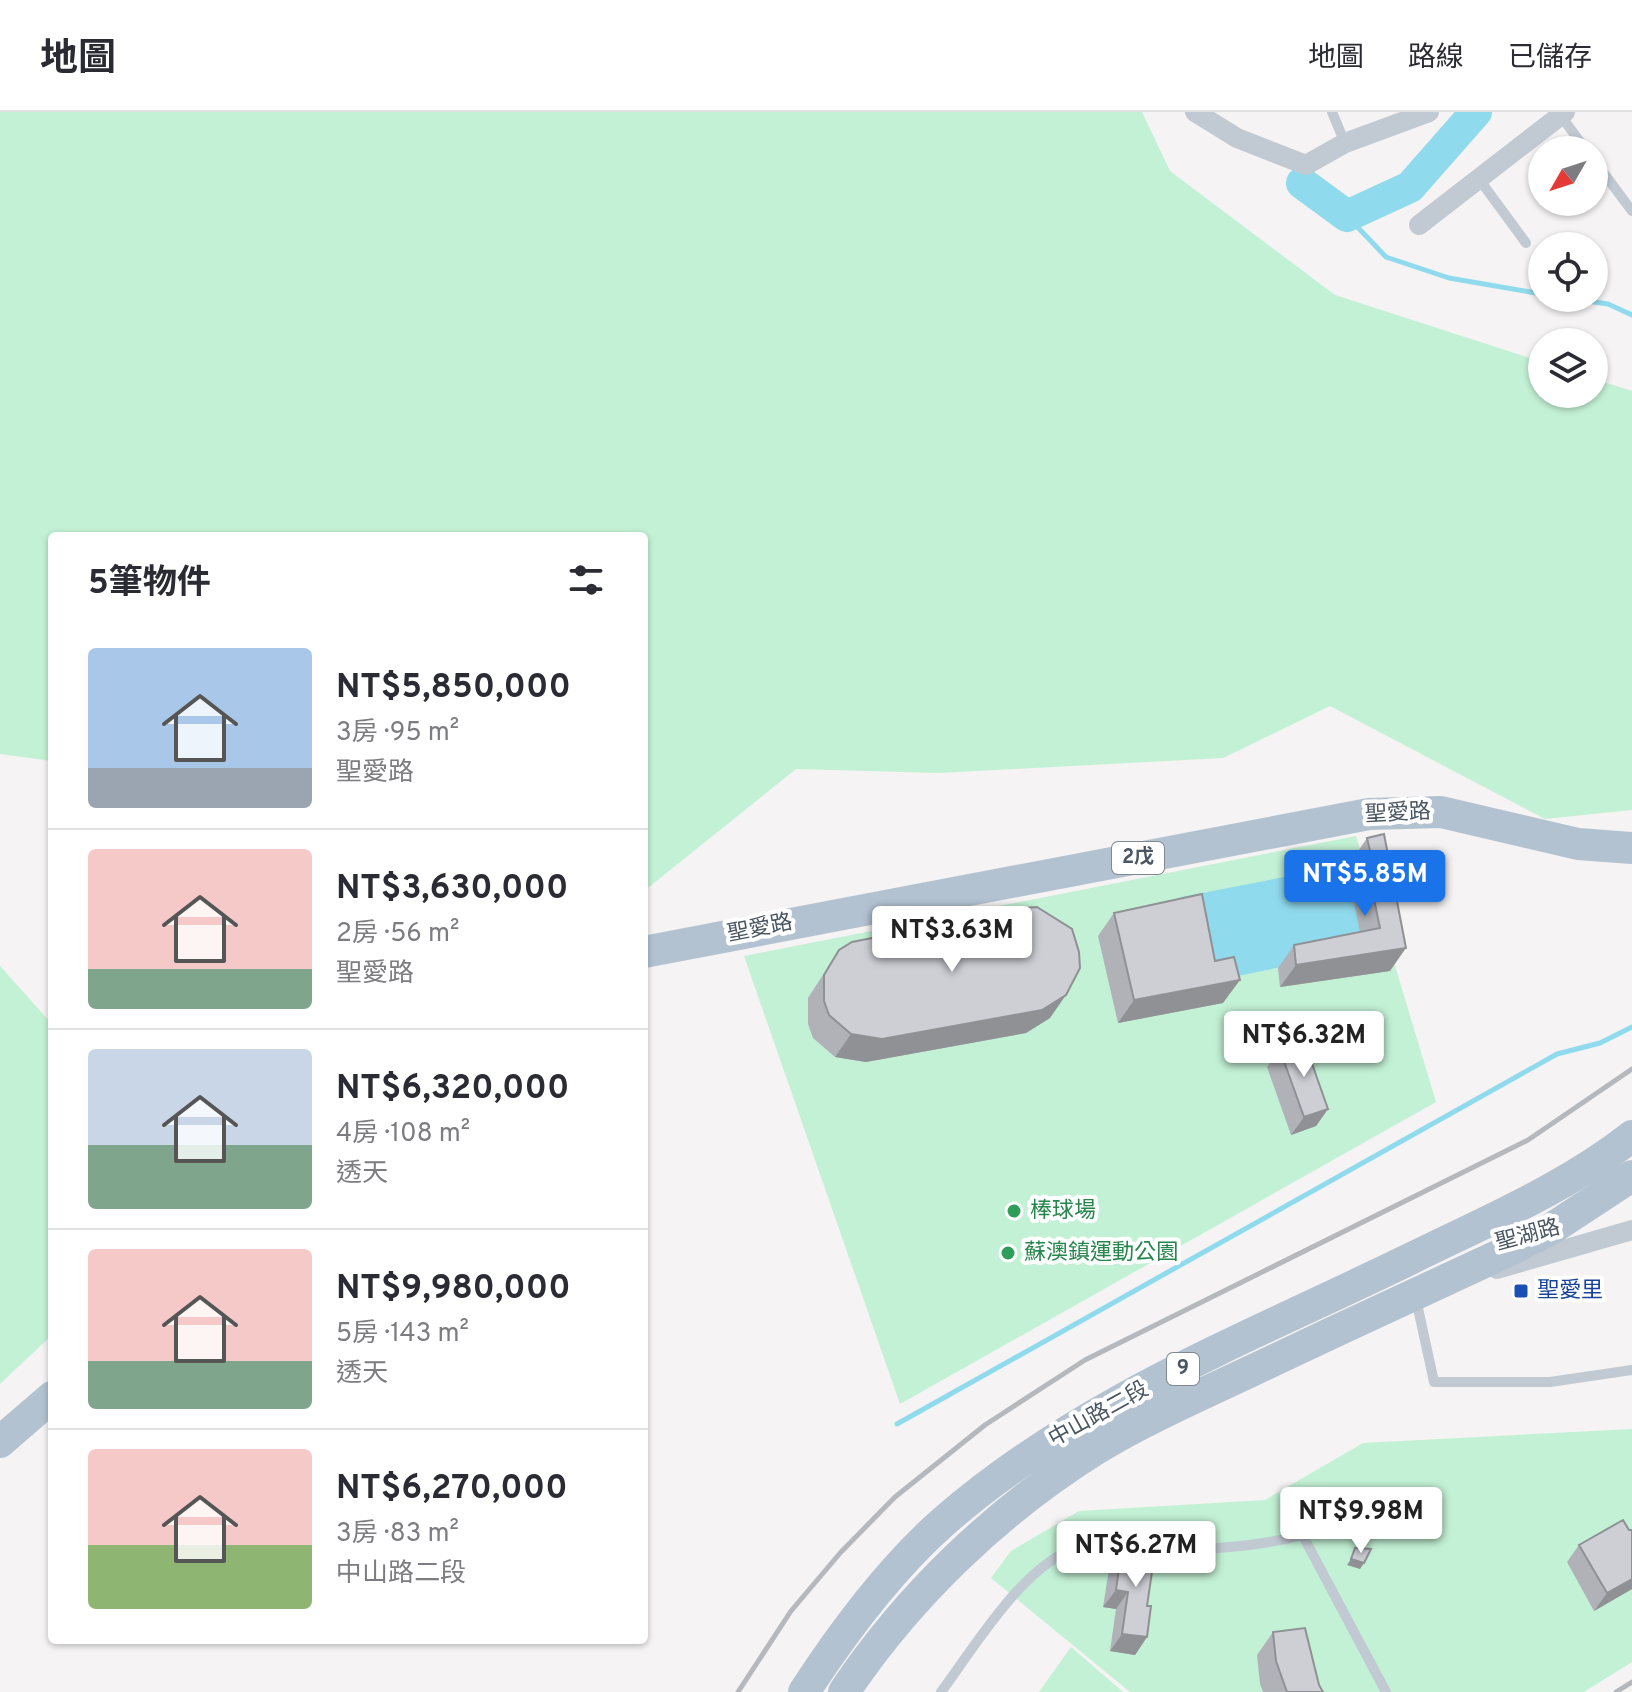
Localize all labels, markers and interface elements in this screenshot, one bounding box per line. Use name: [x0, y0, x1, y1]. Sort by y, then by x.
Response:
text: 地圖: [40, 36, 116, 85]
text: 地圖: [1308, 41, 1364, 77]
text: 路線: [1408, 41, 1464, 77]
text: 已儲存: [1508, 41, 1592, 77]
north arrow: [1528, 136, 1608, 216]
map controls: [1528, 136, 1608, 408]
button: locate: [1528, 232, 1608, 312]
button: layers: [1528, 328, 1608, 408]
icon: filters: [564, 558, 608, 602]
text: 5筆物件: [88, 563, 211, 606]
text: NT$5,850,000: [336, 667, 571, 710]
icon: home: [152, 680, 248, 776]
text: 3房 · 95 m²: [336, 717, 459, 750]
text: 聖愛路: [336, 757, 414, 790]
street label: 聖愛路: [1364, 799, 1432, 829]
road number: 2戊: [1112, 842, 1164, 874]
pin: NT$5.85M: [1282, 850, 1448, 918]
text: NT$5.85M: [1302, 859, 1428, 892]
text: NT$3,630,000: [336, 868, 568, 911]
icon: home: [152, 881, 248, 977]
pin: NT$3.63M: [869, 906, 1035, 974]
street label: 聖愛路: [725, 909, 795, 949]
text: NT$3.63M: [890, 915, 1014, 948]
text: 2房 · 56 m²: [336, 918, 459, 951]
text: 聖愛路: [336, 958, 414, 991]
pin: NT$6.32M: [1221, 1011, 1387, 1079]
text: NT$6.32M: [1242, 1020, 1366, 1053]
text: NT$6,320,000: [336, 1068, 569, 1111]
icon: home: [152, 1081, 248, 1177]
text: 4房 · 108 m²: [336, 1118, 470, 1151]
text: 透天: [336, 1158, 388, 1191]
place label: 棒球場: [1030, 1198, 1096, 1225]
marker: 棒球場: [1005, 1202, 1023, 1220]
street label: 聖湖路: [1493, 1214, 1563, 1258]
place label: 蘇澳鎮運動公園: [1024, 1240, 1178, 1267]
marker: 蘇澳鎮運動公園: [999, 1244, 1017, 1262]
text: NT$9,980,000: [336, 1268, 571, 1311]
place label: 聖愛里: [1537, 1278, 1603, 1305]
icon: home: [152, 1281, 248, 1377]
marker: 聖愛里: [1512, 1282, 1530, 1300]
text: 5房 · 143 m²: [336, 1318, 469, 1351]
road number: 9: [1167, 1353, 1199, 1385]
text: 透天: [336, 1358, 388, 1391]
street label: 中山路二段: [1044, 1377, 1154, 1453]
text: NT$6,270,000: [336, 1468, 568, 1511]
icon: home: [152, 1481, 248, 1577]
pin: NT$9.98M: [1278, 1487, 1444, 1555]
text: NT$9.98M: [1298, 1496, 1424, 1529]
text: 3房 · 83 m²: [336, 1518, 459, 1551]
pin: NT$6.27M: [1053, 1521, 1219, 1589]
text: NT$6.27M: [1075, 1530, 1197, 1563]
text: 中山路二段: [336, 1558, 466, 1591]

